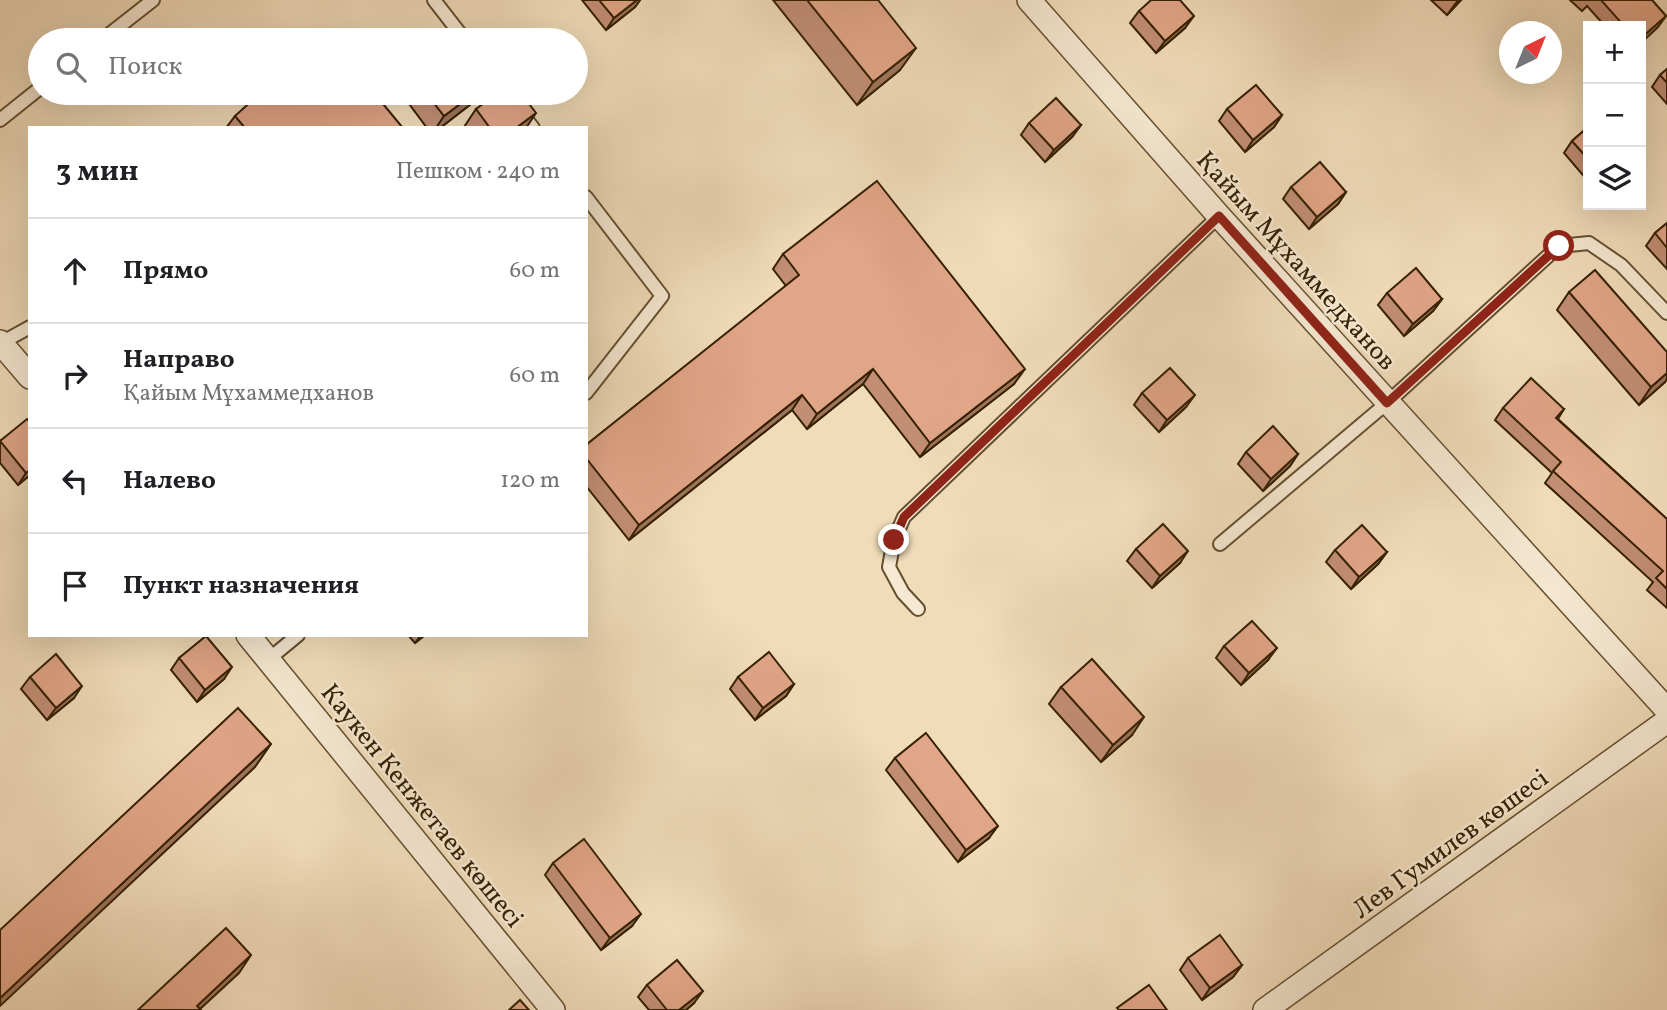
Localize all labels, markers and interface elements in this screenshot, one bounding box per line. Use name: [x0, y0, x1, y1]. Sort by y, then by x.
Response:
north arrow: [1499, 21, 1562, 84]
map controls: [1583, 21, 1646, 210]
button: +: [1583, 21, 1646, 84]
search box: [28, 28, 588, 105]
icon: search: [52, 48, 90, 86]
text: Поиск: [108, 49, 182, 85]
button: −: [1583, 84, 1646, 147]
street label: Қайым Мұхаммедханов: [1187, 144, 1404, 379]
button: layers: [1583, 147, 1646, 210]
text: 3 мин: [56, 151, 139, 193]
text: Пешком · 240 m: [396, 156, 560, 188]
route start: [1543, 230, 1574, 261]
icon: ahead: [56, 252, 94, 290]
text: Прямо: [123, 253, 208, 289]
text: 60 m: [510, 255, 560, 287]
text: Направо: [123, 342, 235, 378]
icon: right: [56, 357, 94, 395]
text: 60 m: [510, 360, 560, 392]
text: Қайым Мұхаммедханов: [123, 378, 374, 410]
icon: left: [56, 462, 94, 500]
text: Налево: [123, 463, 216, 499]
text: 120 m: [500, 465, 560, 497]
route end: [878, 524, 909, 555]
icon: arrive: [56, 567, 94, 605]
text: Пункт назначения: [123, 568, 359, 604]
street label: Каукен Кенжетаев көшесі: [312, 677, 531, 936]
street label: Лев Гумилев көшесі: [1346, 761, 1557, 928]

